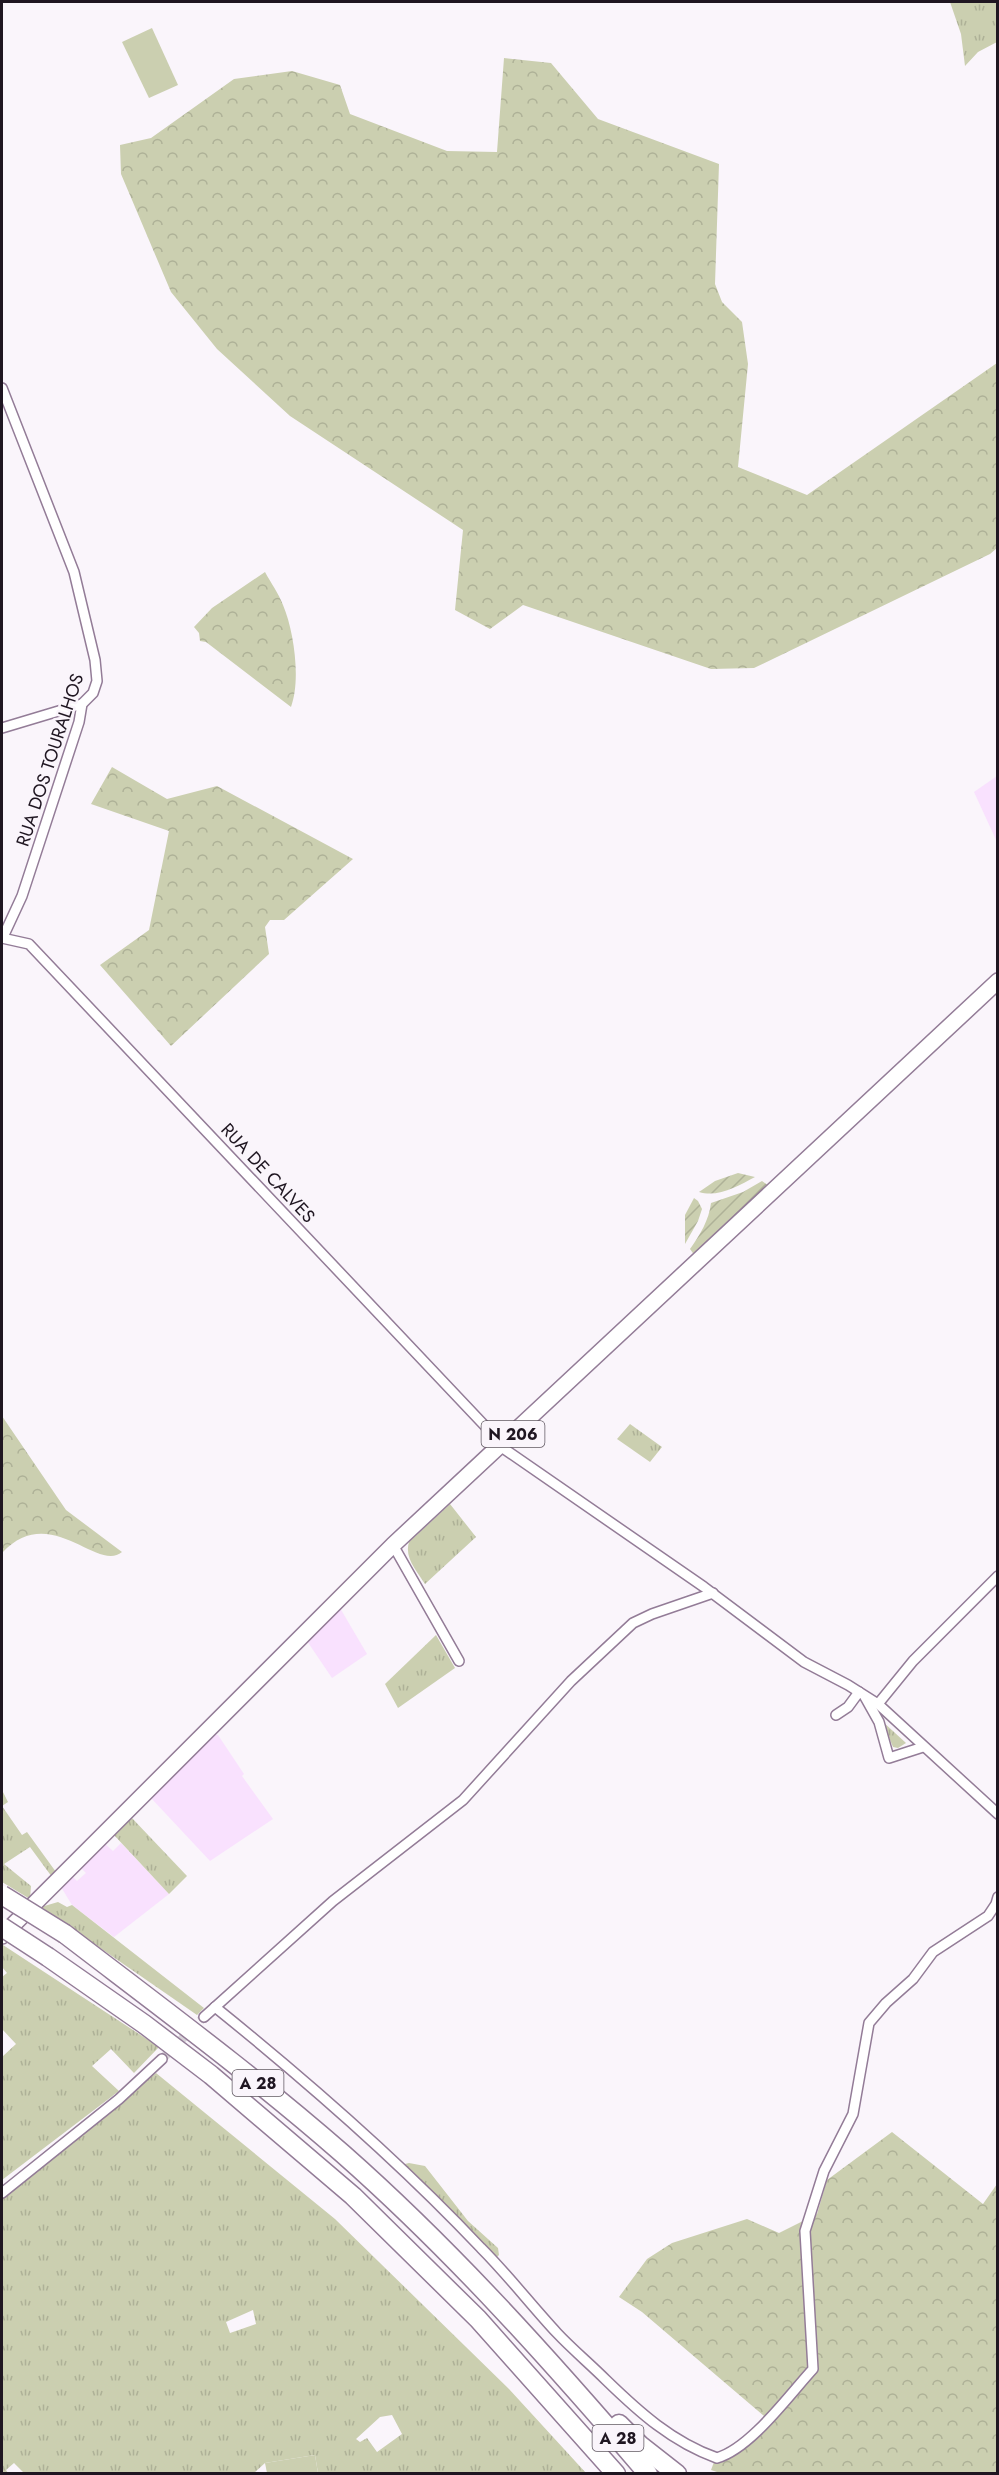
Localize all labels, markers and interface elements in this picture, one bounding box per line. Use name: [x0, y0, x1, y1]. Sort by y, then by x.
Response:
street label: RUA DOS TOURALHOS: [10, 670, 90, 850]
street label: RUA DE CALVES: [215, 1117, 321, 1229]
road number: N 206: [482, 1421, 544, 1447]
road number: A 28: [232, 2070, 284, 2096]
road number: A 28: [592, 2425, 644, 2451]

